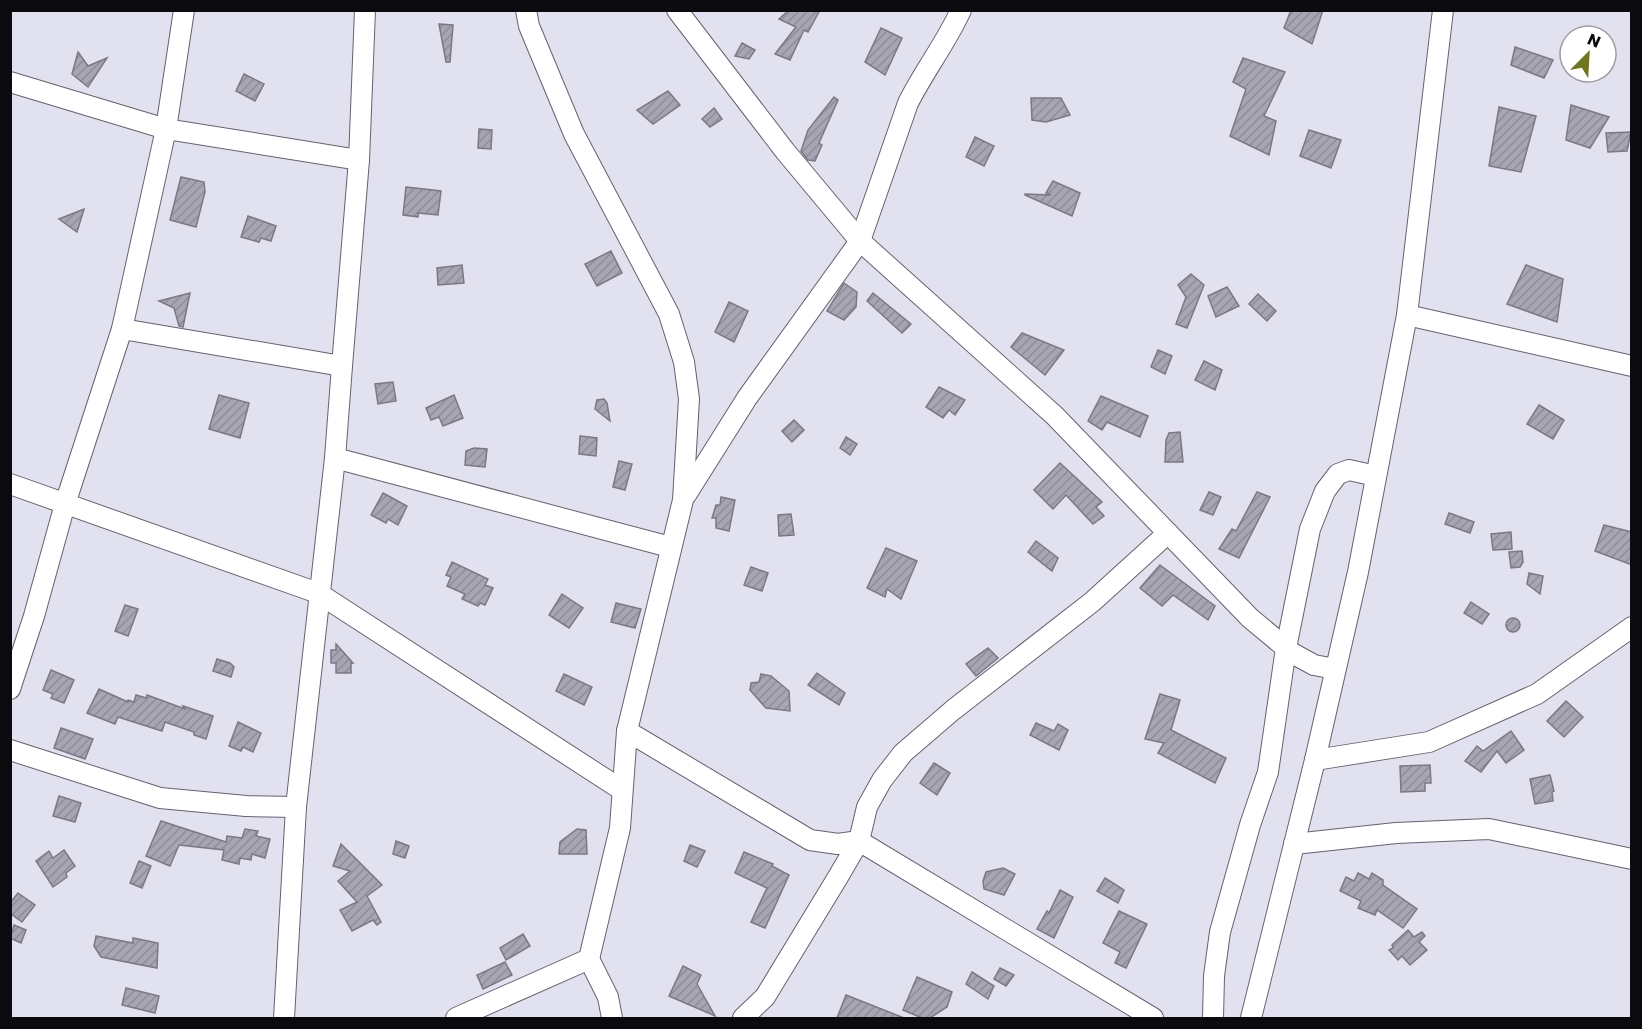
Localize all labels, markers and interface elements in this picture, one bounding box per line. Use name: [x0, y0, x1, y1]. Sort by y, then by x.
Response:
north arrow: [1558, 24, 1618, 84]
text: N: [1584, 28, 1604, 54]

